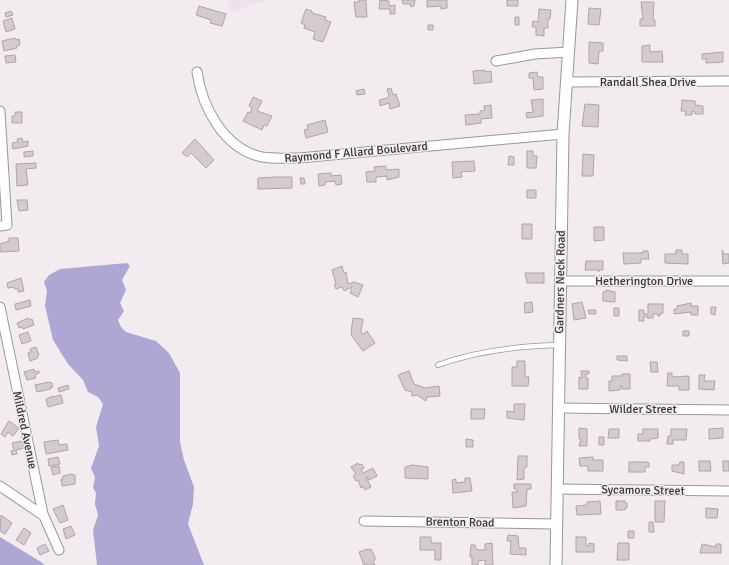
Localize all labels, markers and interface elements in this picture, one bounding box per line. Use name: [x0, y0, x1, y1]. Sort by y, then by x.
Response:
street label: Randall Shea Drive: [600, 75, 696, 90]
street label: Raymond F Allard Boulevard: [284, 139, 428, 166]
street label: Gardners Neck Road: [552, 230, 569, 334]
street label: Hetherington Drive: [595, 274, 693, 289]
street label: Mildred Avenue: [9, 390, 40, 471]
street label: Wilder Street: [609, 402, 677, 417]
street label: Sycamore Street: [601, 482, 685, 499]
street label: Brenton Road: [425, 514, 495, 531]

